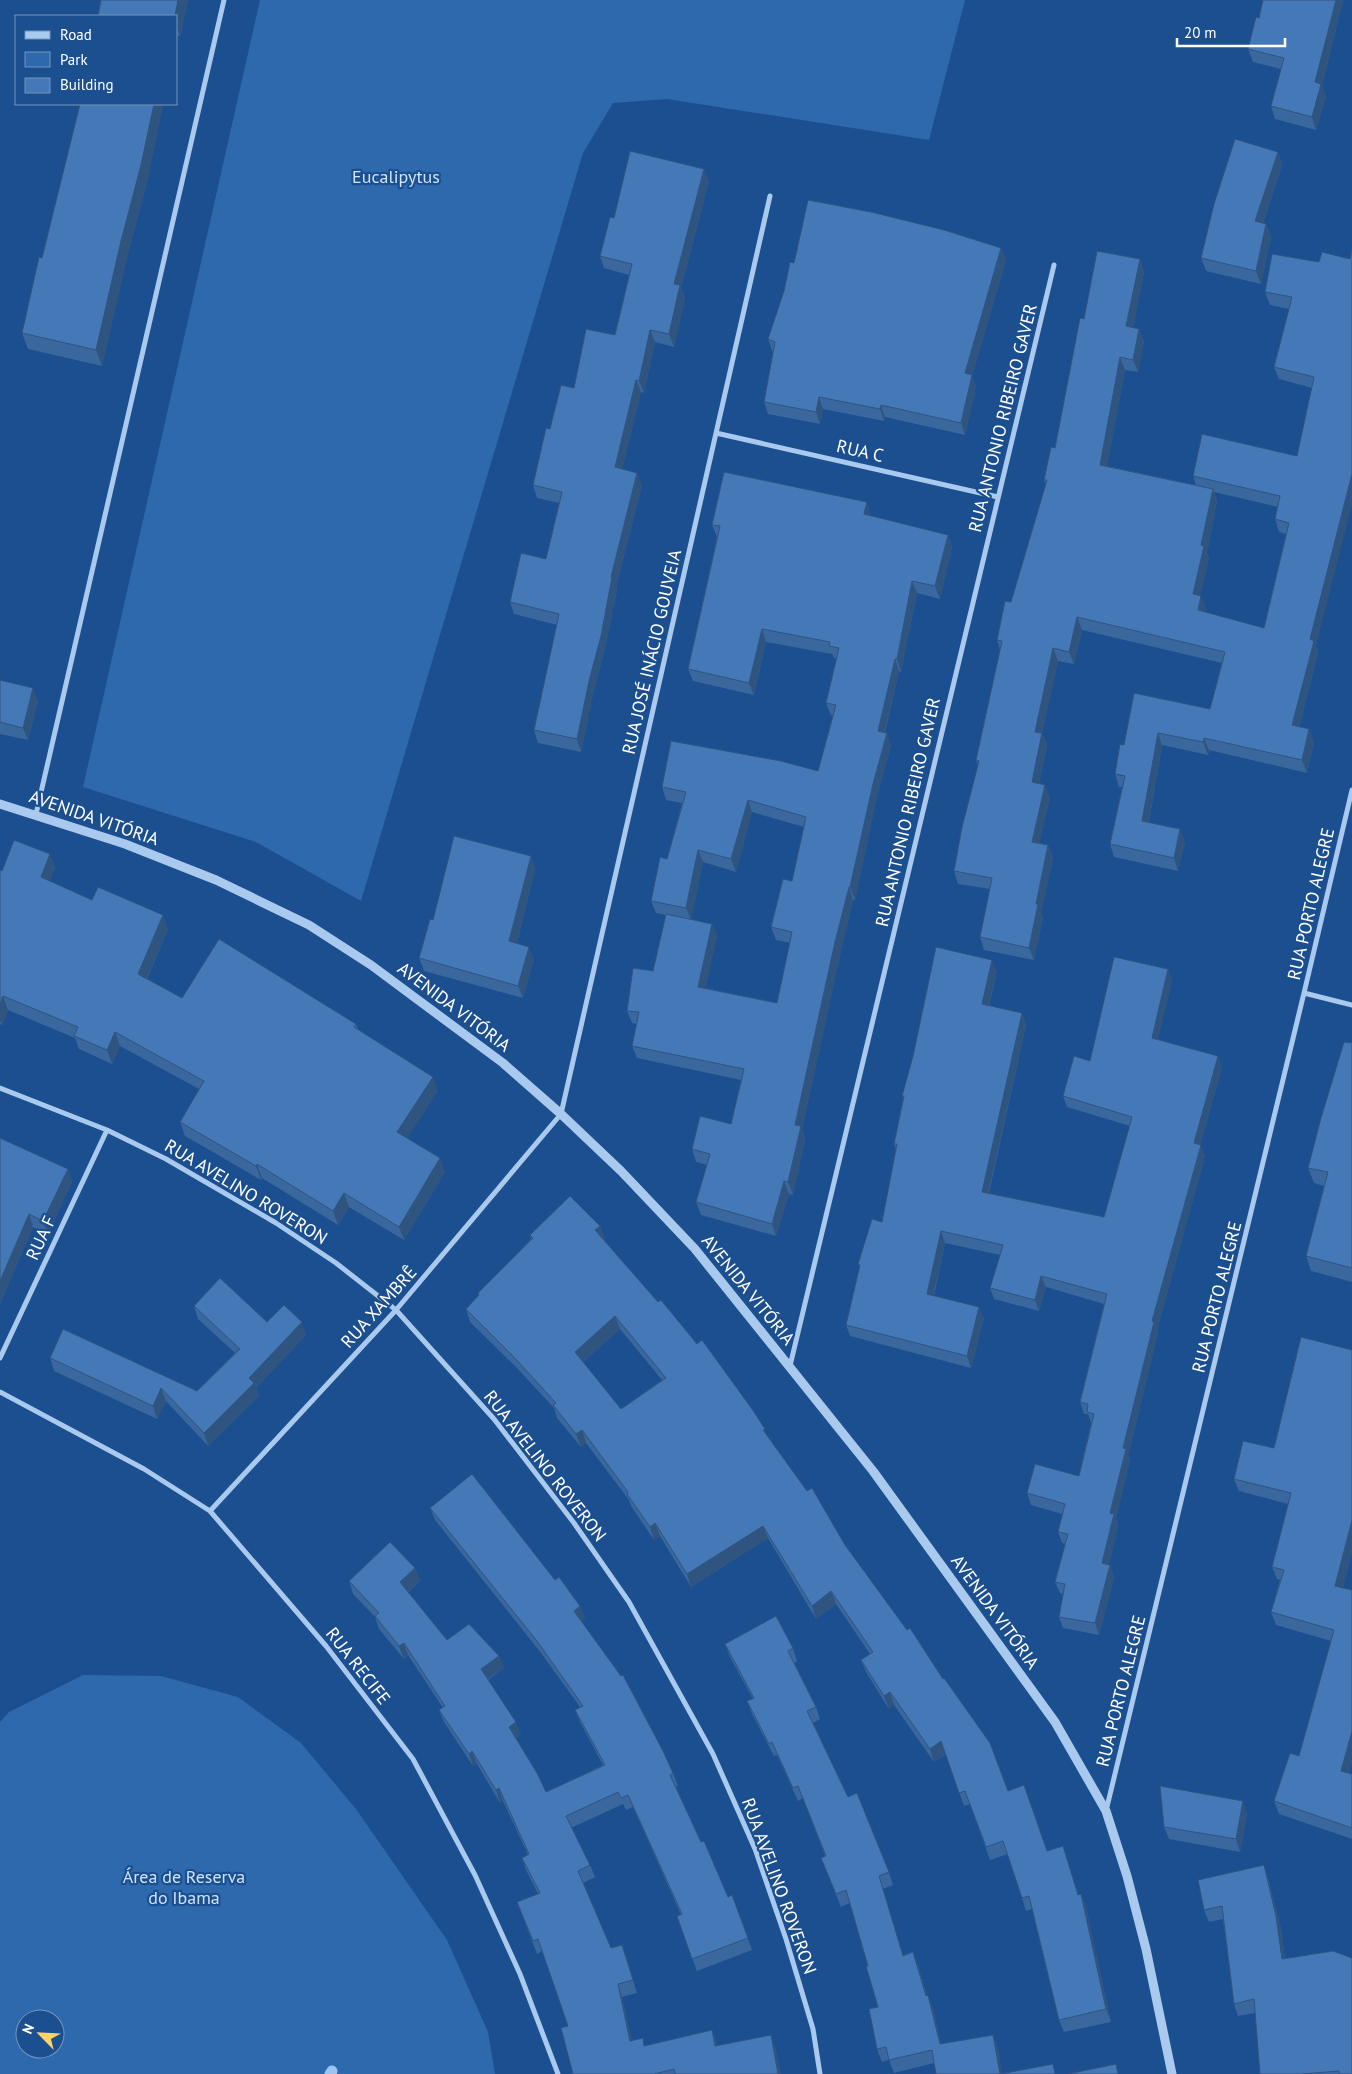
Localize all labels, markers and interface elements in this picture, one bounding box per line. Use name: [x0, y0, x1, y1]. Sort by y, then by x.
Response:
legend: [15, 15, 178, 105]
scale bar: [1177, 15, 1284, 47]
text: 20 m: [1184, 23, 1217, 42]
text: Road: [60, 25, 92, 44]
text: Park: [60, 50, 88, 69]
text: Building: [60, 75, 114, 94]
park label: Eucalipytus: [352, 165, 440, 188]
street label: RUA ANTONIO RIBEIRO GAVER: [963, 301, 1042, 535]
street label: RUA C: [834, 434, 886, 467]
street label: RUA JOSÉ INÁCIO GOUVEIA: [617, 547, 686, 756]
street label: RUA ANTONIO RIBEIRO GAVER: [870, 695, 945, 929]
street label: AVENIDA VITÓRIA: [26, 785, 163, 851]
street label: RUA PORTO ALEGRE: [1282, 826, 1339, 982]
street label: AVENIDA VITÓRIA: [393, 957, 516, 1057]
street label: RUA AVELINO ROVERON: [161, 1134, 332, 1249]
street label: RUA F: [20, 1212, 61, 1264]
street label: RUA PORTO ALEGRE: [1187, 1219, 1246, 1375]
street label: AVENIDA VITÓRIA: [697, 1230, 800, 1350]
street label: RUA XAMBRÊ: [336, 1261, 422, 1353]
street label: RUA AVELINO ROVERON: [479, 1385, 612, 1546]
street label: AVENIDA VITÓRIA: [946, 1550, 1045, 1674]
street label: RUA PORTO ALEGRE: [1091, 1613, 1150, 1769]
street label: RUA RECIFE: [321, 1622, 396, 1709]
street label: RUA AVELINO ROVERON: [737, 1795, 822, 1977]
park label: Área de Reserva do Ibama: [123, 1865, 245, 1909]
north arrow: [15, 2009, 65, 2059]
text: N: [18, 2021, 38, 2037]

